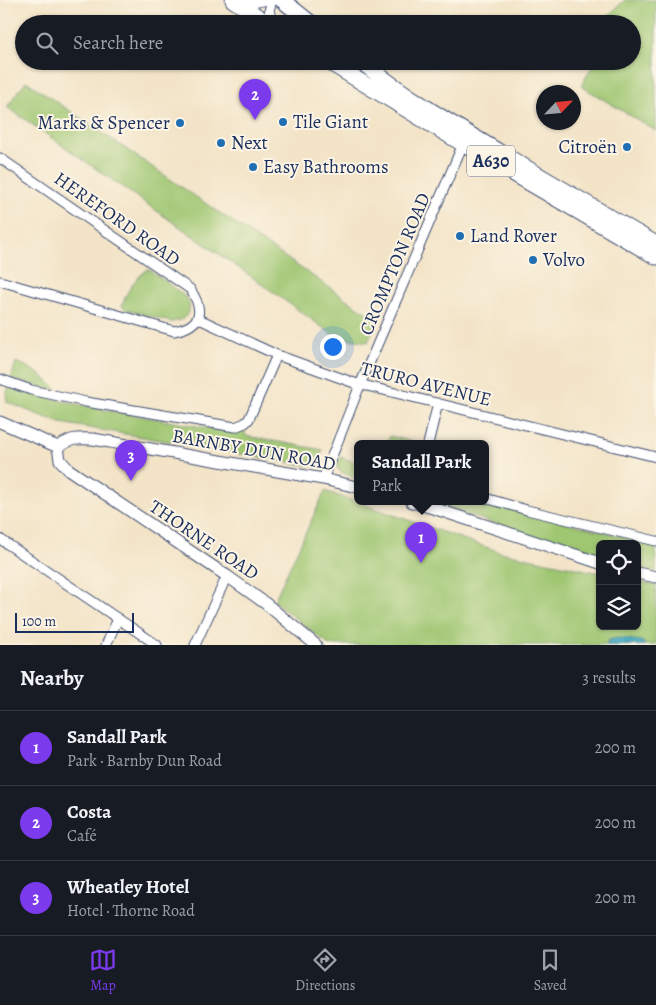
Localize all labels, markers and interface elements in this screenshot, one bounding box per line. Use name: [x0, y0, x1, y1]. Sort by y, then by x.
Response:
search box: [15, 15, 641, 70]
icon: search: [33, 29, 61, 57]
text: Search here: [73, 30, 163, 56]
pin: 2: [239, 79, 271, 120]
north arrow: [536, 85, 581, 130]
place label: Tile Giant: [293, 109, 368, 135]
place label: Marks & Spencer: [37, 110, 170, 136]
marker: Tile Giant: [277, 116, 289, 128]
marker: Marks & Spencer: [174, 117, 186, 129]
place label: Next: [231, 130, 268, 156]
place label: Citroën: [558, 134, 617, 160]
marker: Next: [215, 137, 227, 149]
marker: Citroën: [621, 141, 633, 153]
road number: A630: [467, 146, 515, 177]
place label: Easy Bathrooms: [263, 154, 389, 180]
marker: Easy Bathrooms: [247, 161, 259, 173]
street label: HEREFORD ROAD: [49, 166, 185, 272]
street label: CROMPTON ROAD: [353, 189, 437, 339]
place label: Land Rover: [470, 223, 557, 249]
marker: Land Rover: [454, 230, 466, 242]
place label: Volvo: [542, 247, 585, 273]
marker: Volvo: [527, 254, 539, 266]
your location: [320, 334, 346, 360]
street label: TRURO AVENUE: [358, 355, 494, 413]
street label: BARNBY DUN ROAD: [170, 423, 338, 477]
pin: 3: [115, 440, 147, 481]
popup: [354, 440, 489, 505]
text: Sandall Park: [372, 449, 471, 475]
text: Park: [372, 475, 402, 497]
street label: THORNE ROAD: [144, 494, 264, 586]
pin: 1: [405, 522, 437, 563]
map controls: [596, 540, 641, 630]
button: locate: [596, 540, 641, 585]
button: layers: [596, 585, 641, 630]
scale bar: [15, 610, 134, 633]
text: 100 m: [22, 612, 56, 631]
text: Nearby: [20, 664, 83, 692]
text: 3 results: [582, 667, 636, 689]
text: Sandall Park: [67, 724, 167, 750]
text: 1: [33, 737, 39, 759]
text: 200 m: [595, 737, 636, 759]
text: Park · Barnby Dun Road: [67, 750, 222, 772]
text: Costa: [67, 799, 111, 825]
text: 2: [32, 812, 40, 834]
text: 200 m: [595, 812, 636, 834]
text: Café: [67, 825, 97, 847]
text: Wheatley Hotel: [67, 874, 189, 900]
text: 3: [33, 887, 39, 909]
text: 200 m: [595, 887, 636, 909]
text: Hotel · Thorne Road: [67, 900, 195, 922]
tab: Map: [89, 946, 117, 995]
tab: Directions: [295, 946, 355, 995]
tab: Saved: [534, 946, 567, 995]

